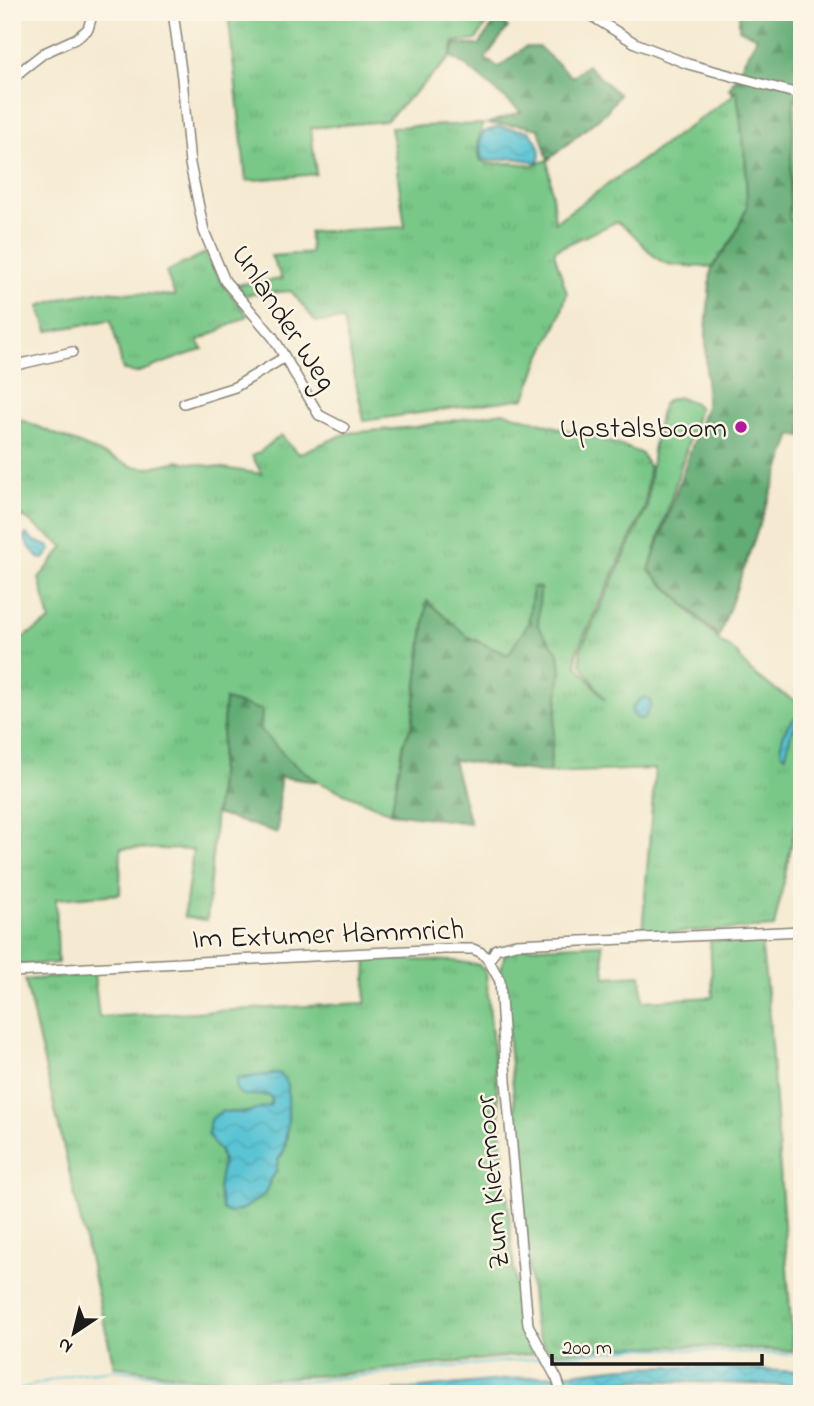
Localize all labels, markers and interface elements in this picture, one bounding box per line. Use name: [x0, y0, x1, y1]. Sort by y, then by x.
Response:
street label: Unlander Weg: [219, 237, 346, 401]
place label: Upstalsboom: [560, 408, 727, 452]
marker: Upstalsboom: [733, 419, 749, 435]
street label: Im Extumer Hammrich: [191, 909, 465, 963]
street label: Zum Kiefmoor: [464, 1092, 524, 1271]
north arrow: [38, 1298, 108, 1368]
scale bar: [552, 1322, 762, 1366]
text: N: [53, 1330, 79, 1360]
text: 200 m: [562, 1334, 612, 1364]

